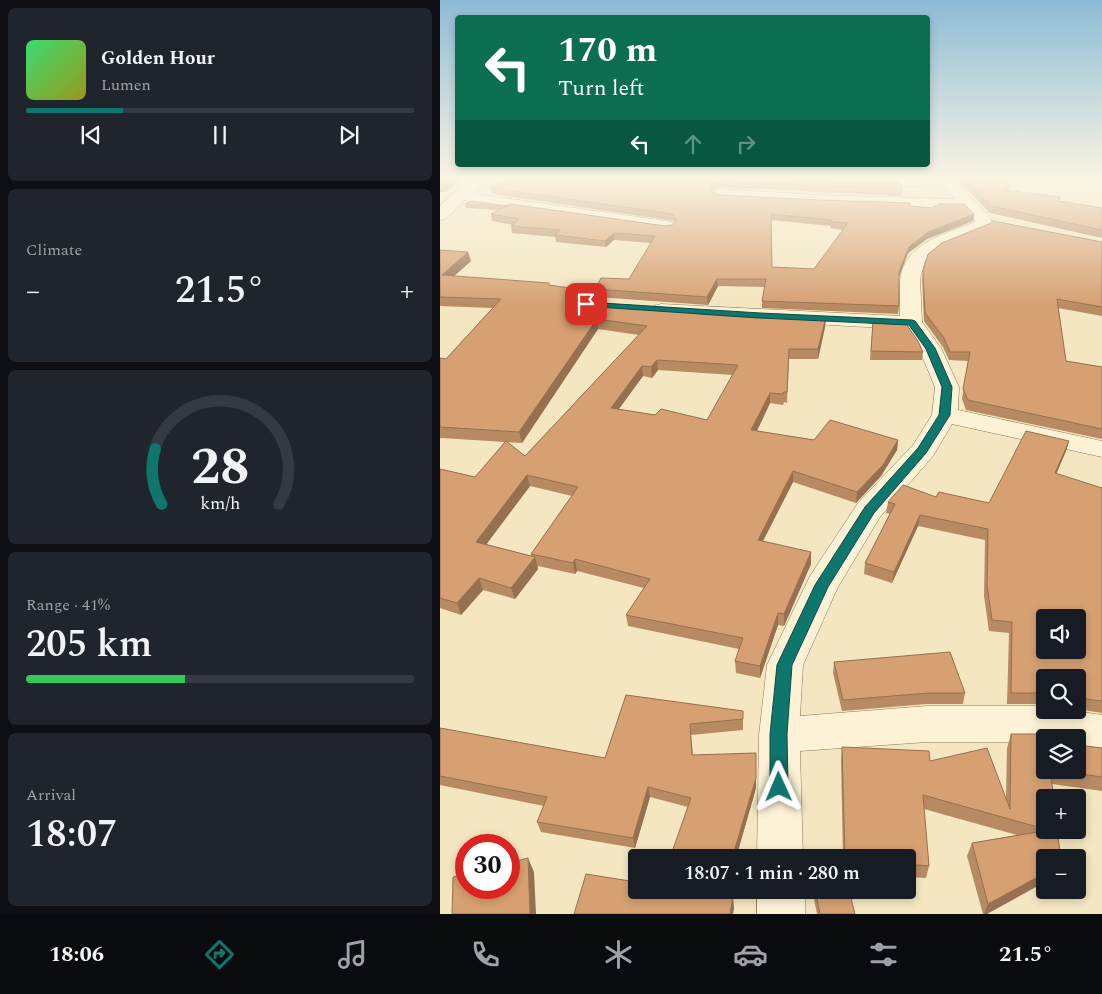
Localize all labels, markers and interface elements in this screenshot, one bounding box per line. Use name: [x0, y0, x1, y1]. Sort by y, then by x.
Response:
text: 170 m: [558, 24, 657, 77]
icon: left: [475, 35, 540, 100]
text: Golden Hour: [101, 44, 215, 73]
text: Turn left: [558, 72, 644, 105]
text: Lumen: [101, 73, 151, 97]
icon: previous: [77, 121, 105, 149]
icon: pause: [206, 121, 234, 149]
icon: next: [335, 121, 363, 149]
icon: left: [626, 130, 654, 158]
icon: ahead: [679, 130, 707, 158]
icon: right: [732, 130, 760, 158]
text: Climate: [26, 238, 82, 262]
text: 21.5°: [175, 262, 265, 320]
text: −: [26, 270, 40, 313]
text: +: [400, 270, 414, 313]
pin: [565, 283, 607, 325]
icon: arrive: [572, 290, 600, 318]
text: 28: [191, 428, 249, 507]
text: km/h: [200, 490, 240, 517]
text: Range · 41%: [26, 593, 110, 617]
map controls: [1036, 609, 1086, 899]
button: sound: [1036, 609, 1086, 659]
text: 205 km: [26, 616, 152, 674]
button: search: [1036, 669, 1086, 719]
button: layers: [1036, 729, 1086, 779]
position arrow: [752, 760, 804, 812]
text: Arrival: [26, 783, 76, 807]
button: +: [1036, 789, 1086, 839]
text: 18:07: [26, 806, 117, 864]
speed limit sign: 30: [455, 834, 520, 899]
button: −: [1036, 849, 1086, 899]
text: 18:07 · 1 min · 280 m: [684, 859, 860, 888]
icon: directions: [202, 937, 237, 972]
icon: music: [335, 937, 370, 972]
icon: phone: [468, 937, 503, 972]
icon: climate: [601, 937, 636, 972]
icon: car: [733, 937, 768, 972]
icon: filters: [866, 937, 901, 972]
text: 18:06: [49, 938, 104, 971]
text: 21.5°: [999, 938, 1053, 971]

